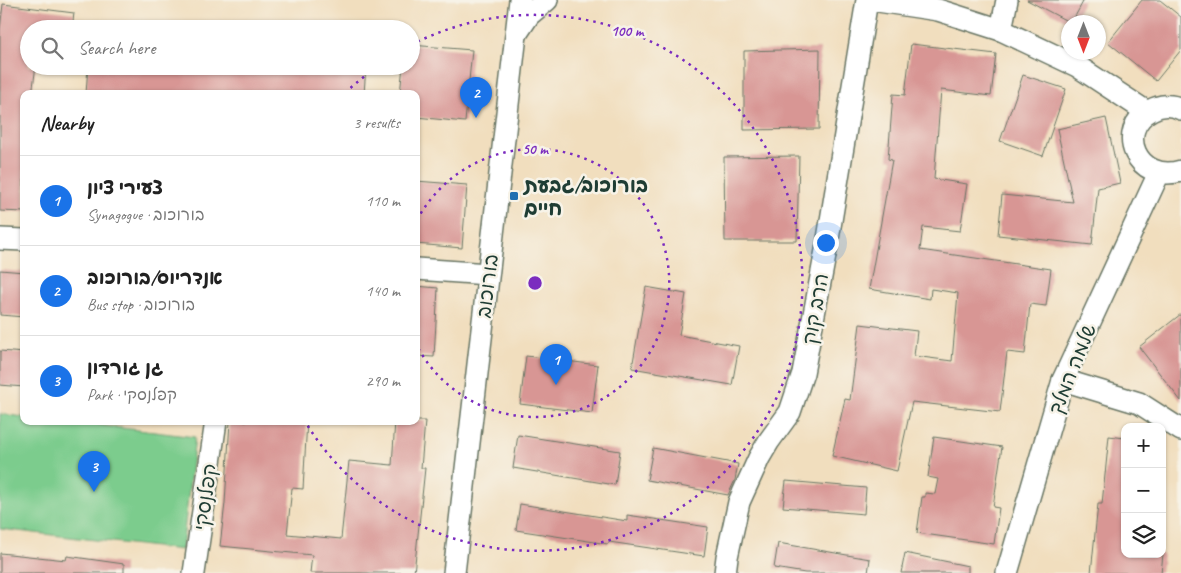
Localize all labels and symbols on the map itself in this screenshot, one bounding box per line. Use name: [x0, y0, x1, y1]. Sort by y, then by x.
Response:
north arrow: [1061, 15, 1106, 60]
text: 100 m: [611, 22, 645, 41]
pin: 2: [460, 77, 492, 118]
text: 50 m: [522, 140, 549, 159]
place label: בורוכוב/גבעת חיים: [522, 173, 648, 221]
marker: בורוכוב/גבעת חיים: [508, 190, 520, 202]
your location: [813, 230, 839, 256]
street label: בורוכוב: [471, 253, 504, 319]
street label: הרב קוק: [797, 271, 834, 347]
centre of rings: [526, 274, 544, 292]
street label: שלמה המלך: [1043, 320, 1102, 418]
pin: 1: [540, 344, 572, 385]
pin: 3: [78, 451, 110, 492]
street label: קפלנסקי: [188, 462, 223, 532]

